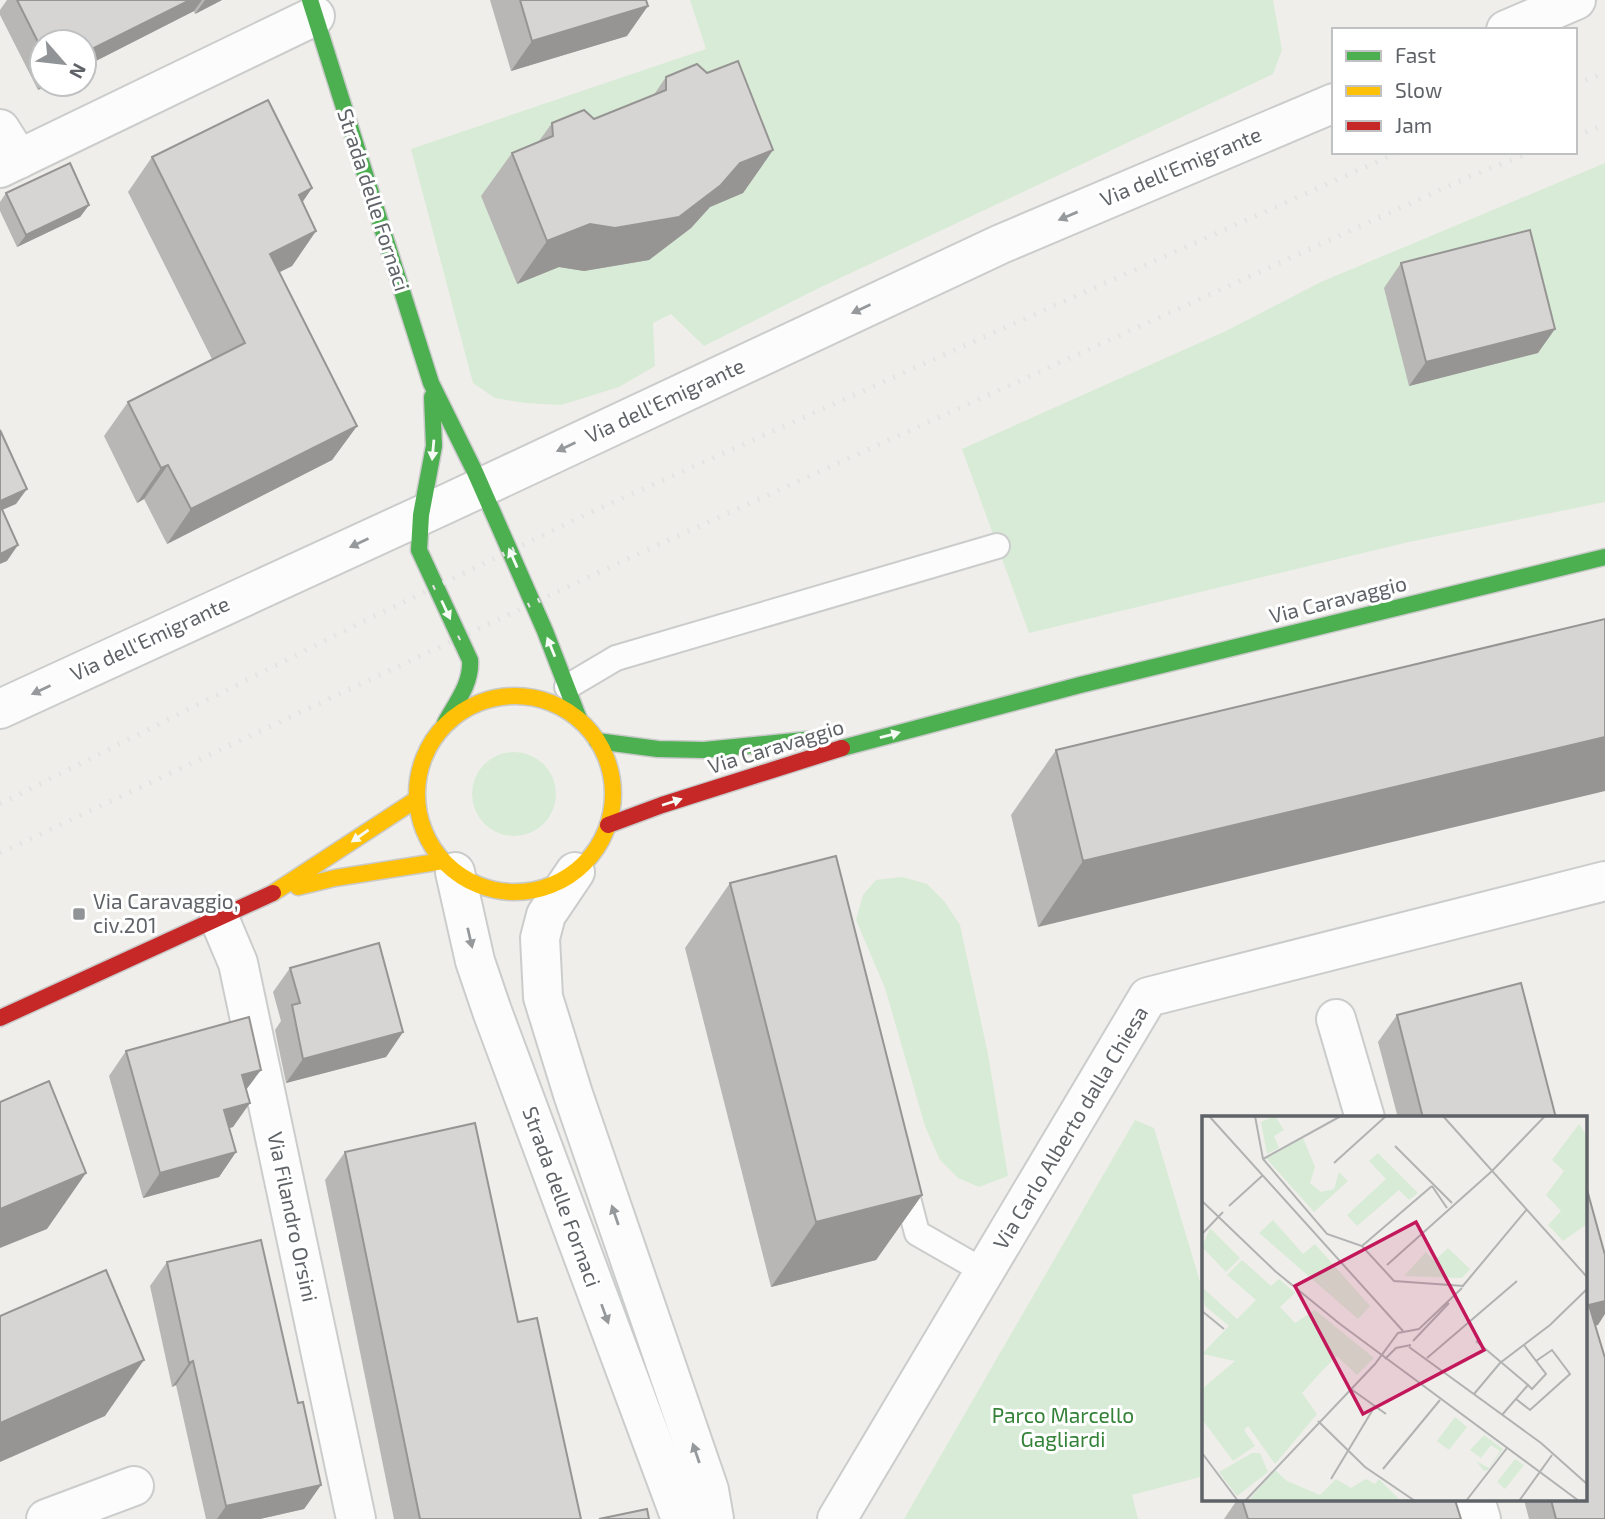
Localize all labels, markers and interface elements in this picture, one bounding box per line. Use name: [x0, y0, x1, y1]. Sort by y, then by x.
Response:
north arrow: [28, 28, 98, 98]
legend: [1332, 28, 1577, 154]
text: Fast: [1395, 42, 1436, 67]
text: N: [65, 60, 92, 83]
text: Slow: [1395, 77, 1442, 102]
street label: Strada delle Fornaci: [333, 105, 416, 294]
text: Jam: [1395, 112, 1432, 137]
street label: Via dell'Emigrante: [1096, 120, 1265, 211]
one-way arrow: [1057, 210, 1078, 221]
one-way arrow: [851, 304, 871, 315]
street label: Via dell'Emigrante: [581, 352, 748, 447]
one-way arrow: [427, 439, 438, 461]
one-way arrow: [556, 442, 576, 453]
one-way arrow: [349, 537, 369, 549]
one-way arrow: [507, 548, 519, 568]
street label: Via Caravaggio: [1266, 569, 1409, 628]
street label: Via dell'Emigrante: [66, 590, 233, 685]
one-way arrow: [440, 600, 452, 620]
one-way arrow: [546, 636, 557, 657]
one-way arrow: [31, 685, 52, 696]
street label: Via Caravaggio: [705, 713, 847, 778]
one-way arrow: [880, 730, 901, 740]
one-way arrow: [662, 796, 683, 806]
one-way arrow: [351, 829, 369, 843]
place label: Via Caravaggio, civ.201: [93, 888, 239, 937]
marker: Via Caravaggio, civ.201: [71, 906, 87, 922]
one-way arrow: [465, 927, 476, 949]
street label: Via Carlo Alberto dalla Chiesa: [987, 1001, 1152, 1253]
street label: Strada delle Fornaci: [518, 1103, 607, 1290]
inset map: [1202, 1116, 1588, 1502]
street label: Via Filandro Orsini: [263, 1129, 324, 1304]
one-way arrow: [609, 1204, 620, 1225]
one-way arrow: [599, 1303, 610, 1324]
park label: Parco Marcello Gagliardi: [992, 1402, 1134, 1451]
one-way arrow: [690, 1443, 701, 1464]

